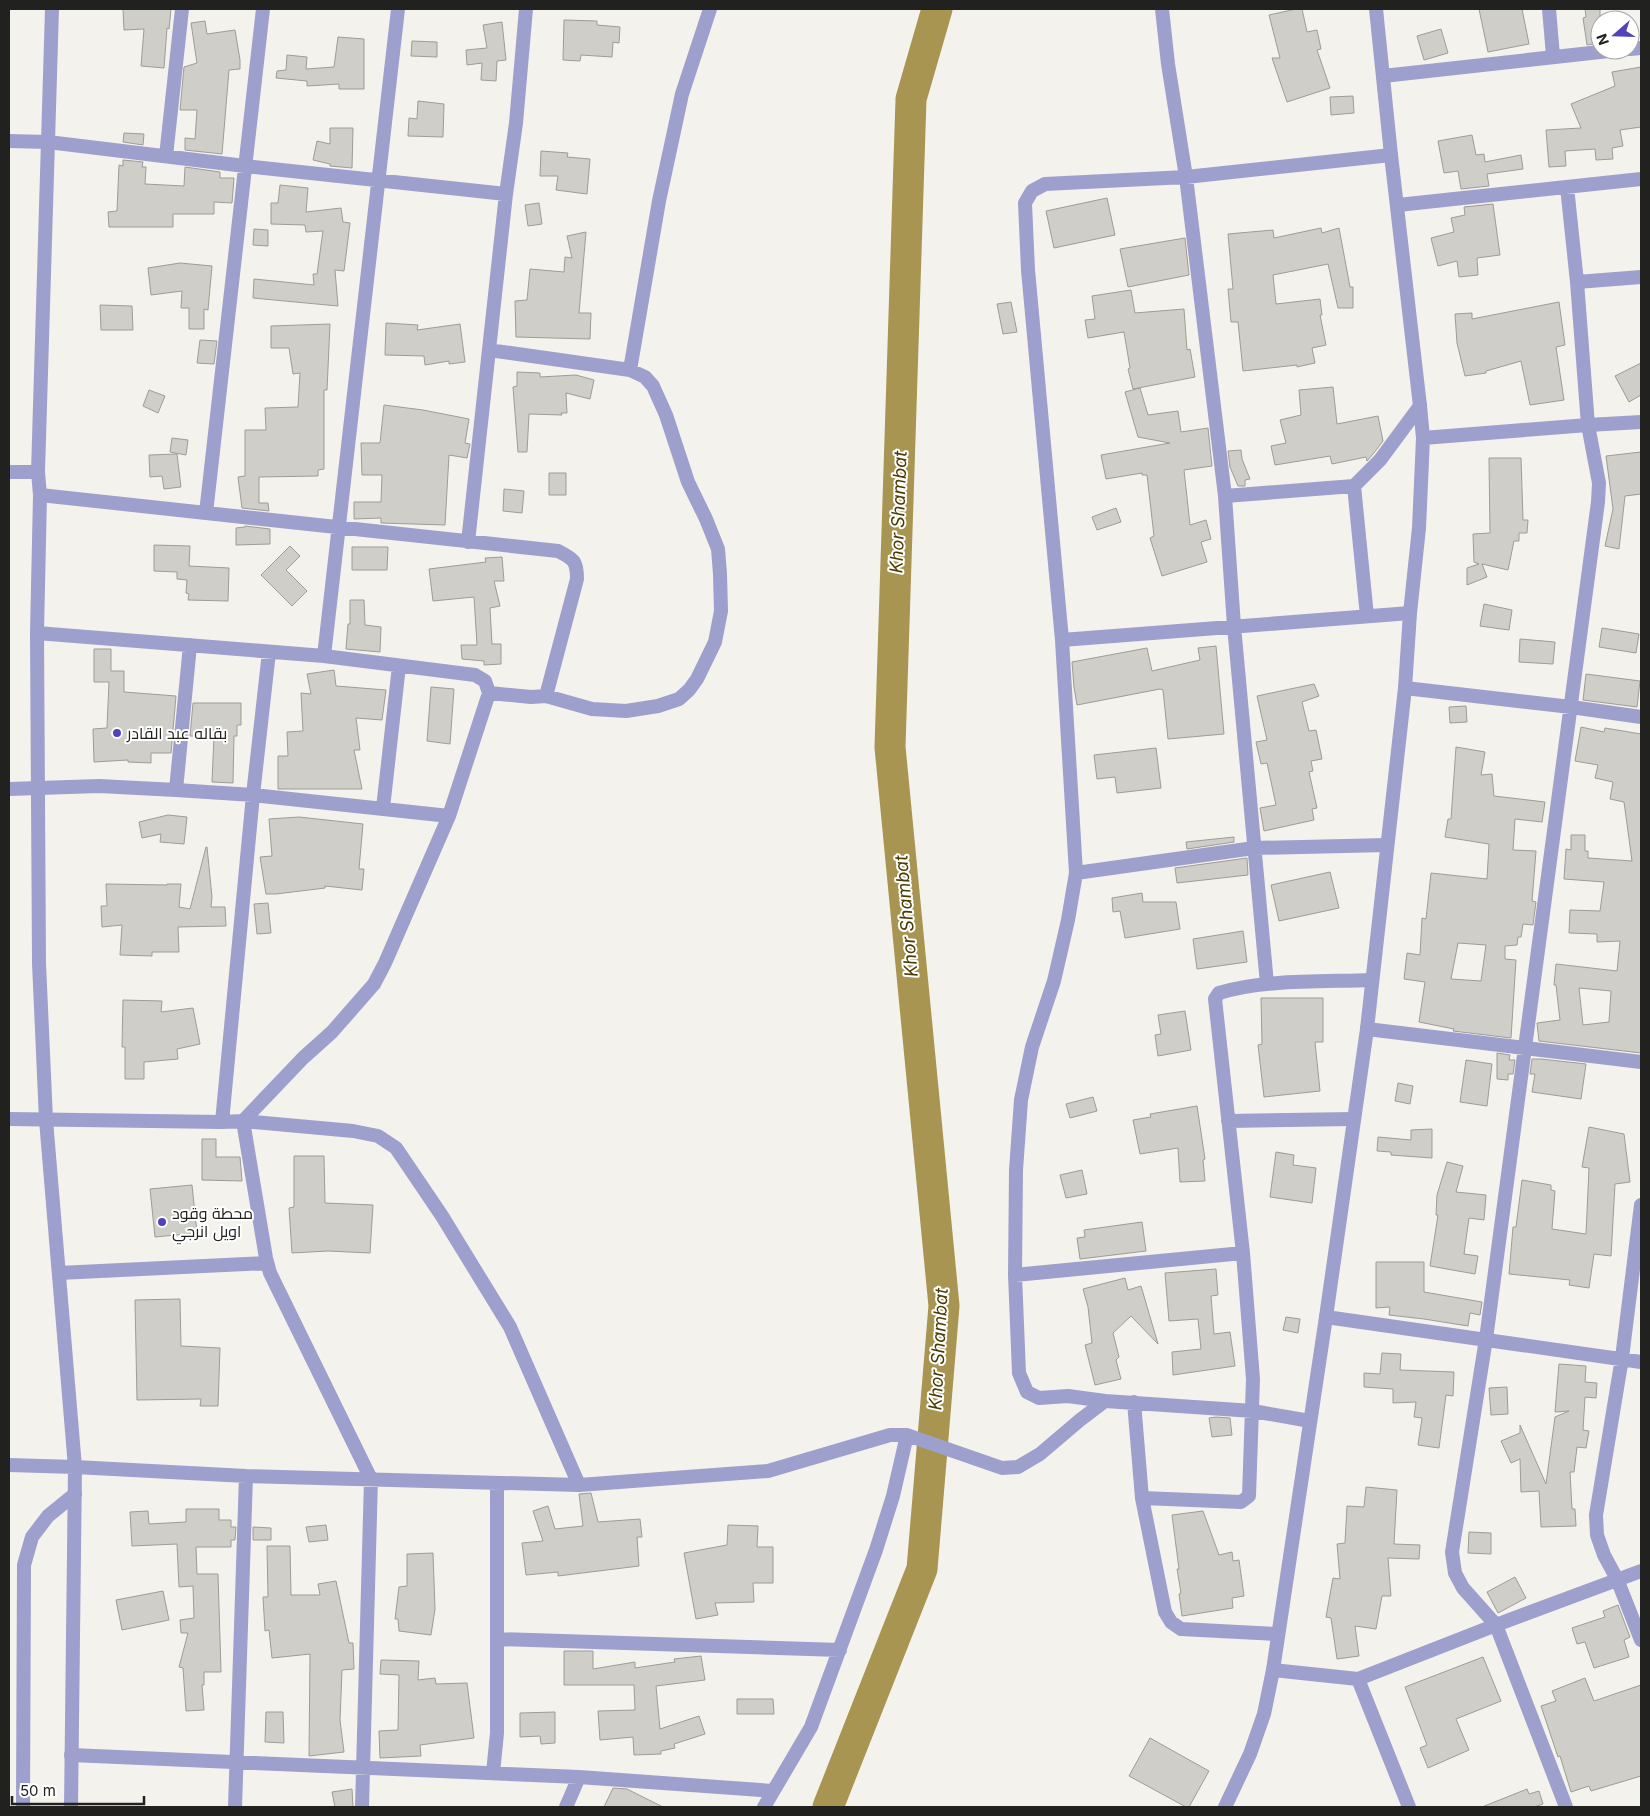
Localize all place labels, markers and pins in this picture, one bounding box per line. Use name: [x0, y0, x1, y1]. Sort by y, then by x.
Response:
place label: بقاله عبد القادر: [126, 723, 227, 743]
marker: بقاله عبد القادر: [111, 727, 123, 739]
place label: محطة وقود اويل انرجي: [172, 1203, 253, 1245]
marker: محطة وقود اويل انرجي: [156, 1216, 168, 1228]

